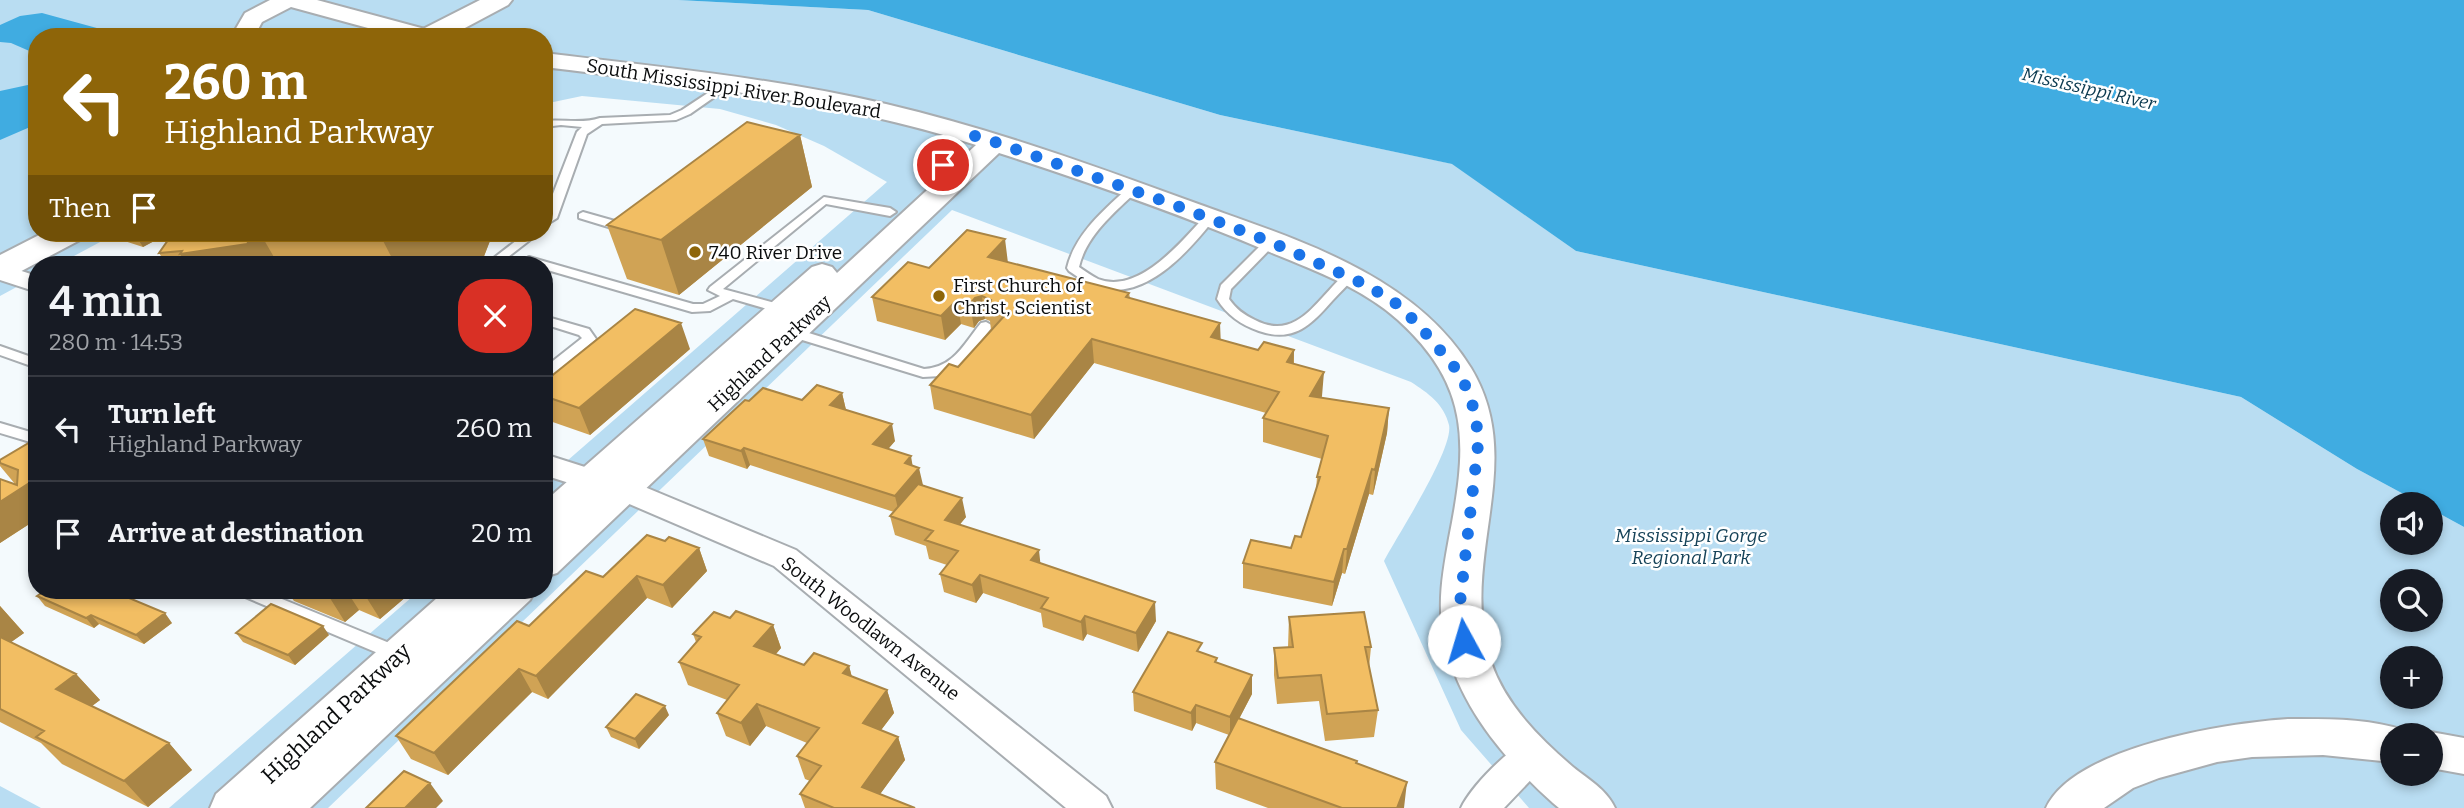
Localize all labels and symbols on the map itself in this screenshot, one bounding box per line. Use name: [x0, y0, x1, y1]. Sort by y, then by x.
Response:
street label: South Mississippi River Boulevard: [585, 54, 883, 123]
water label: Mississippi River: [2020, 63, 2158, 115]
pin: [913, 135, 973, 195]
place label: 740 River Drive: [709, 241, 842, 264]
marker: 740 River Drive: [687, 244, 703, 260]
place label: First Church of Christ, Scientist: [953, 274, 1092, 319]
marker: First Church of Christ, Scientist: [931, 288, 947, 304]
street label: Highland Parkway: [703, 290, 836, 416]
park label: Mississippi Gorge Regional Park: [1615, 524, 1768, 569]
street label: South Woodlawn Avenue: [777, 552, 965, 705]
position arrow: [1427, 604, 1501, 678]
street label: Highland Parkway: [256, 636, 417, 789]

